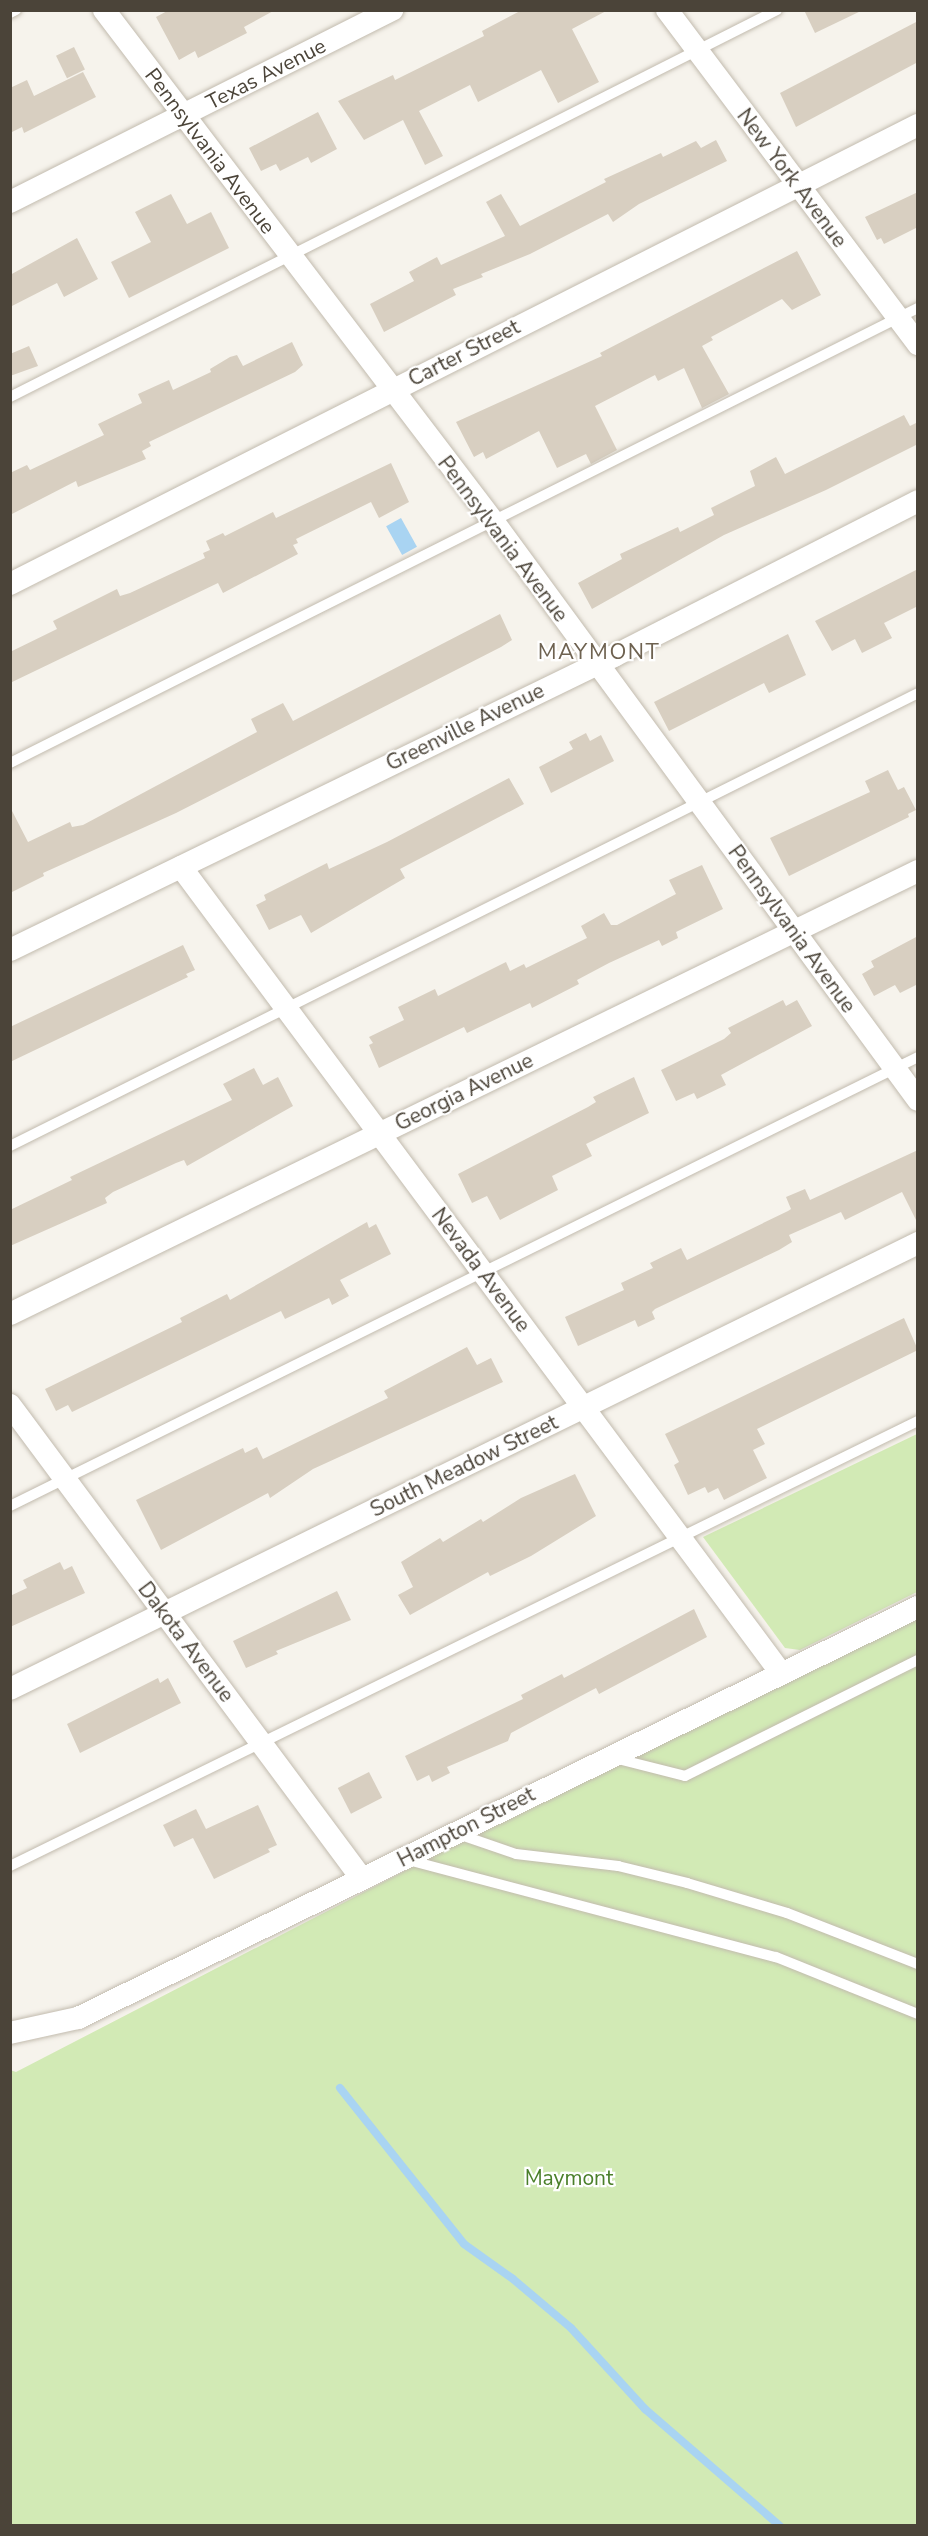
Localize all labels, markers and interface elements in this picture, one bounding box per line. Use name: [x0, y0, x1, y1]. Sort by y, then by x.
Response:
street label: Texas Avenue: [202, 33, 330, 115]
street label: Pennsylvania Avenue: [139, 63, 281, 239]
street label: New York Avenue: [732, 104, 852, 252]
street label: Carter Street: [404, 314, 524, 392]
street label: Pennsylvania Avenue: [432, 451, 574, 627]
district label: MAYMONT: [538, 640, 660, 666]
street label: Greenville Avenue: [382, 678, 548, 776]
street label: Pennsylvania Avenue: [723, 840, 861, 1018]
street label: Georgia Avenue: [391, 1048, 537, 1136]
street label: Nevada Avenue: [426, 1203, 536, 1337]
street label: South Meadow Street: [366, 1410, 562, 1522]
street label: Dakota Avenue: [133, 1577, 239, 1707]
street label: Hampton Street: [393, 1782, 539, 1872]
park label: Maymont: [525, 2165, 613, 2191]

